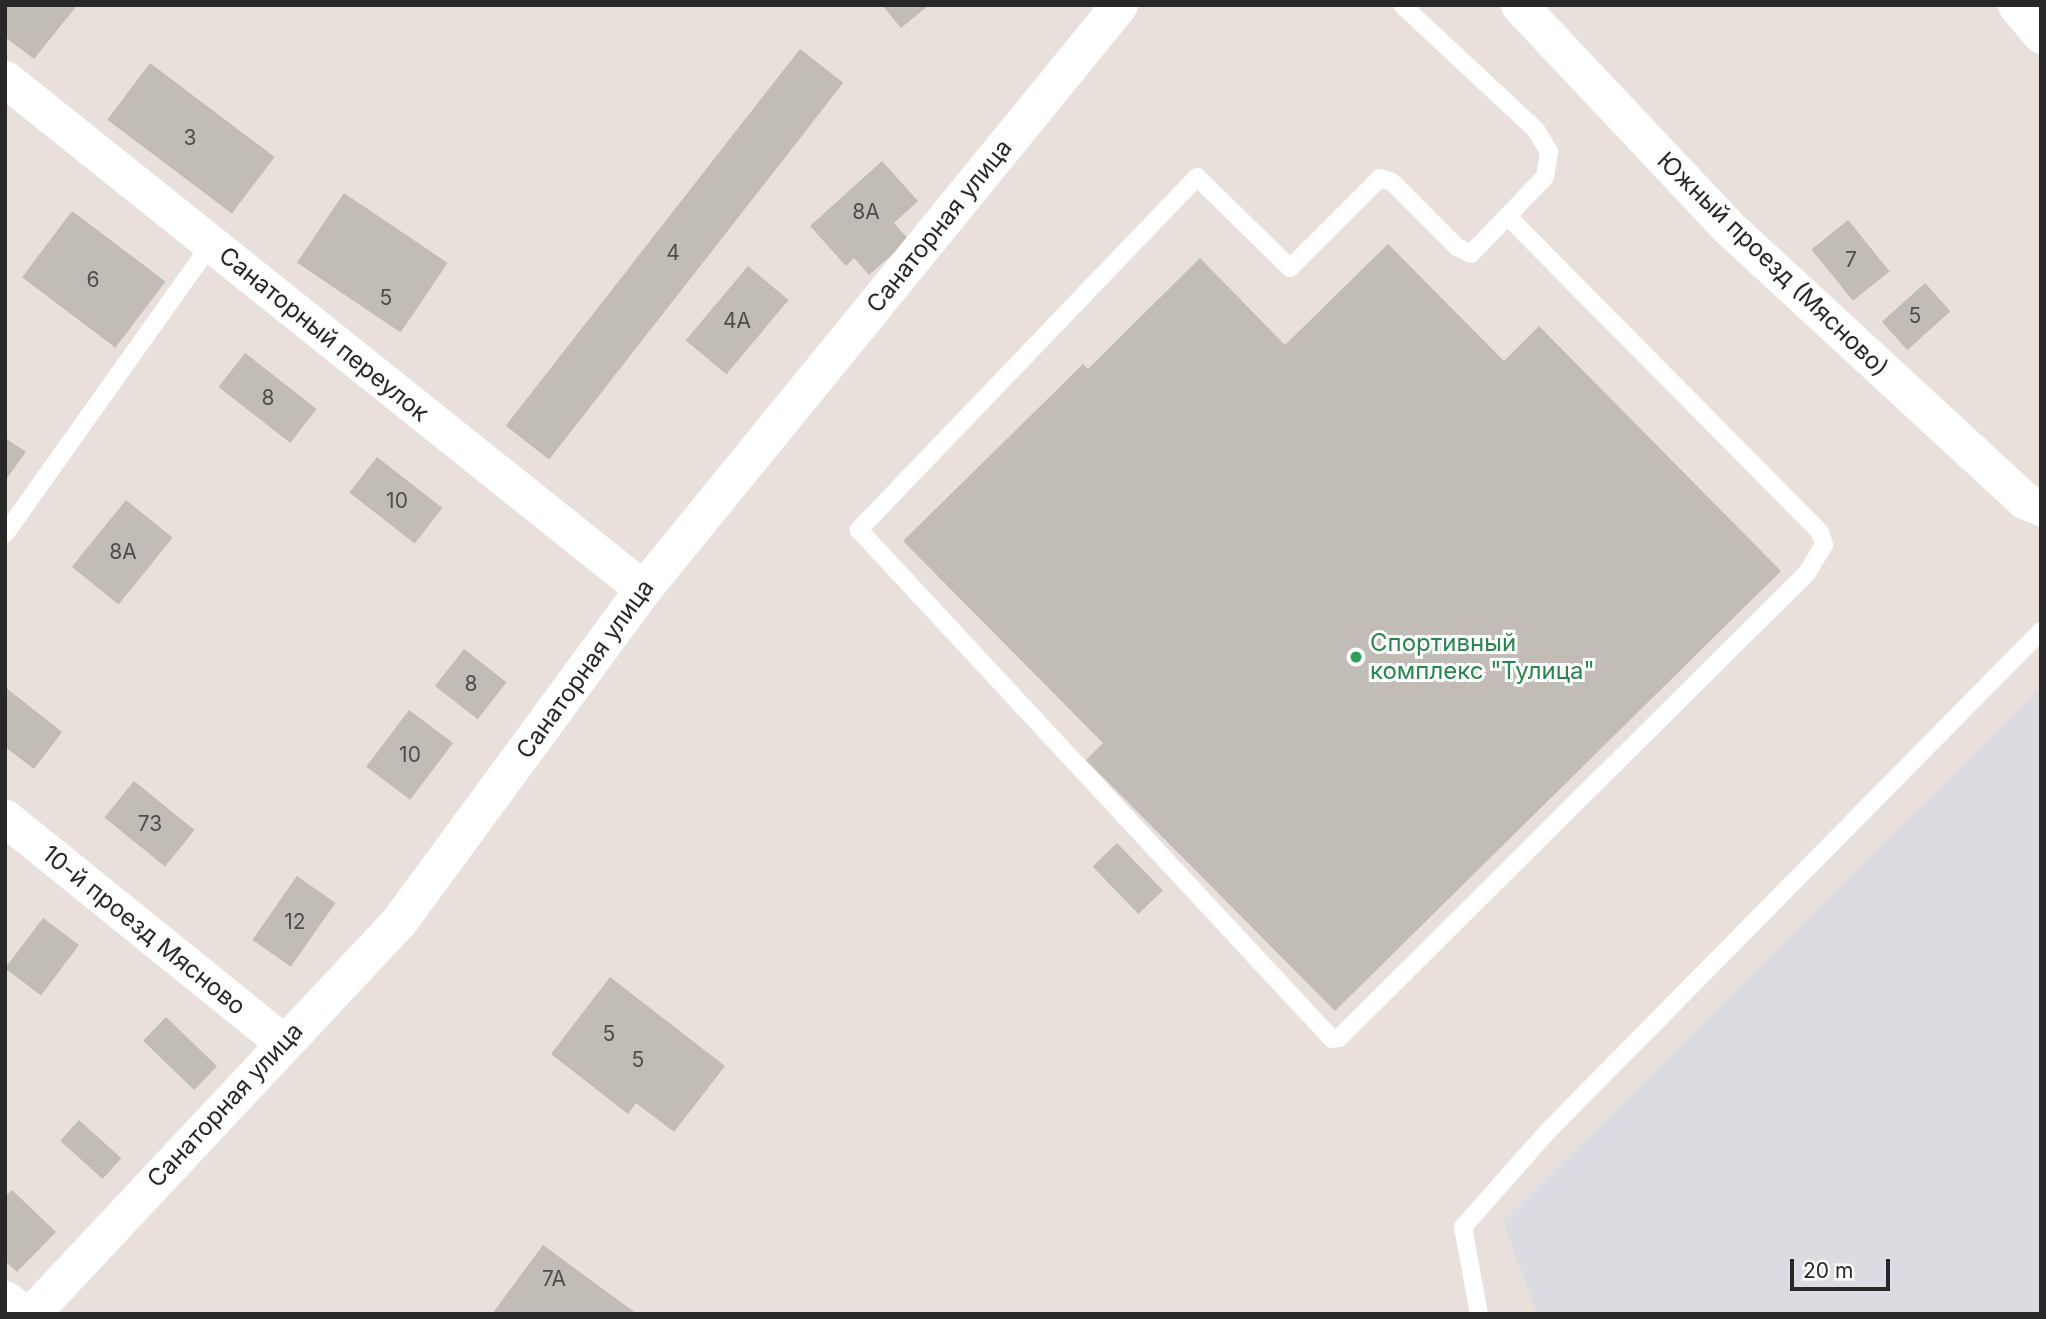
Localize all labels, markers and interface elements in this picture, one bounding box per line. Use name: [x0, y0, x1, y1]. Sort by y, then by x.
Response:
house number: 3: [184, 125, 196, 151]
street label: Санаторная улица: [860, 134, 1018, 318]
street label: Южный проезд (Мясново): [1652, 146, 1894, 382]
house number: 8А: [852, 199, 880, 225]
house number: 4: [666, 240, 680, 266]
street label: Санаторный переулок: [213, 241, 435, 427]
house number: 7: [1845, 247, 1857, 273]
house number: 6: [86, 267, 100, 293]
house number: 5: [380, 285, 392, 311]
house number: 5: [1909, 303, 1921, 329]
house number: 4А: [723, 308, 751, 334]
house number: 8: [262, 385, 274, 411]
house number: 10: [386, 488, 408, 514]
house number: 8А: [109, 539, 137, 565]
street label: Санаторная улица: [510, 574, 660, 764]
place label: Спортивный комплекс "Тулица": [1370, 629, 1595, 685]
marker: Спортивный комплекс "Тулица": [1348, 649, 1364, 665]
house number: 8: [465, 671, 477, 697]
house number: 10: [399, 742, 421, 768]
house number: 73: [138, 811, 162, 837]
street label: 10-й проезд Мясново: [37, 839, 251, 1021]
house number: 12: [284, 909, 306, 935]
street label: Санаторная улица: [141, 1017, 309, 1193]
house number: 5: [603, 1021, 615, 1047]
house number: 5: [632, 1047, 644, 1073]
scale bar: [1794, 1246, 1894, 1290]
text: 20 m: [1803, 1258, 1853, 1283]
house number: 7А: [542, 1266, 566, 1292]

